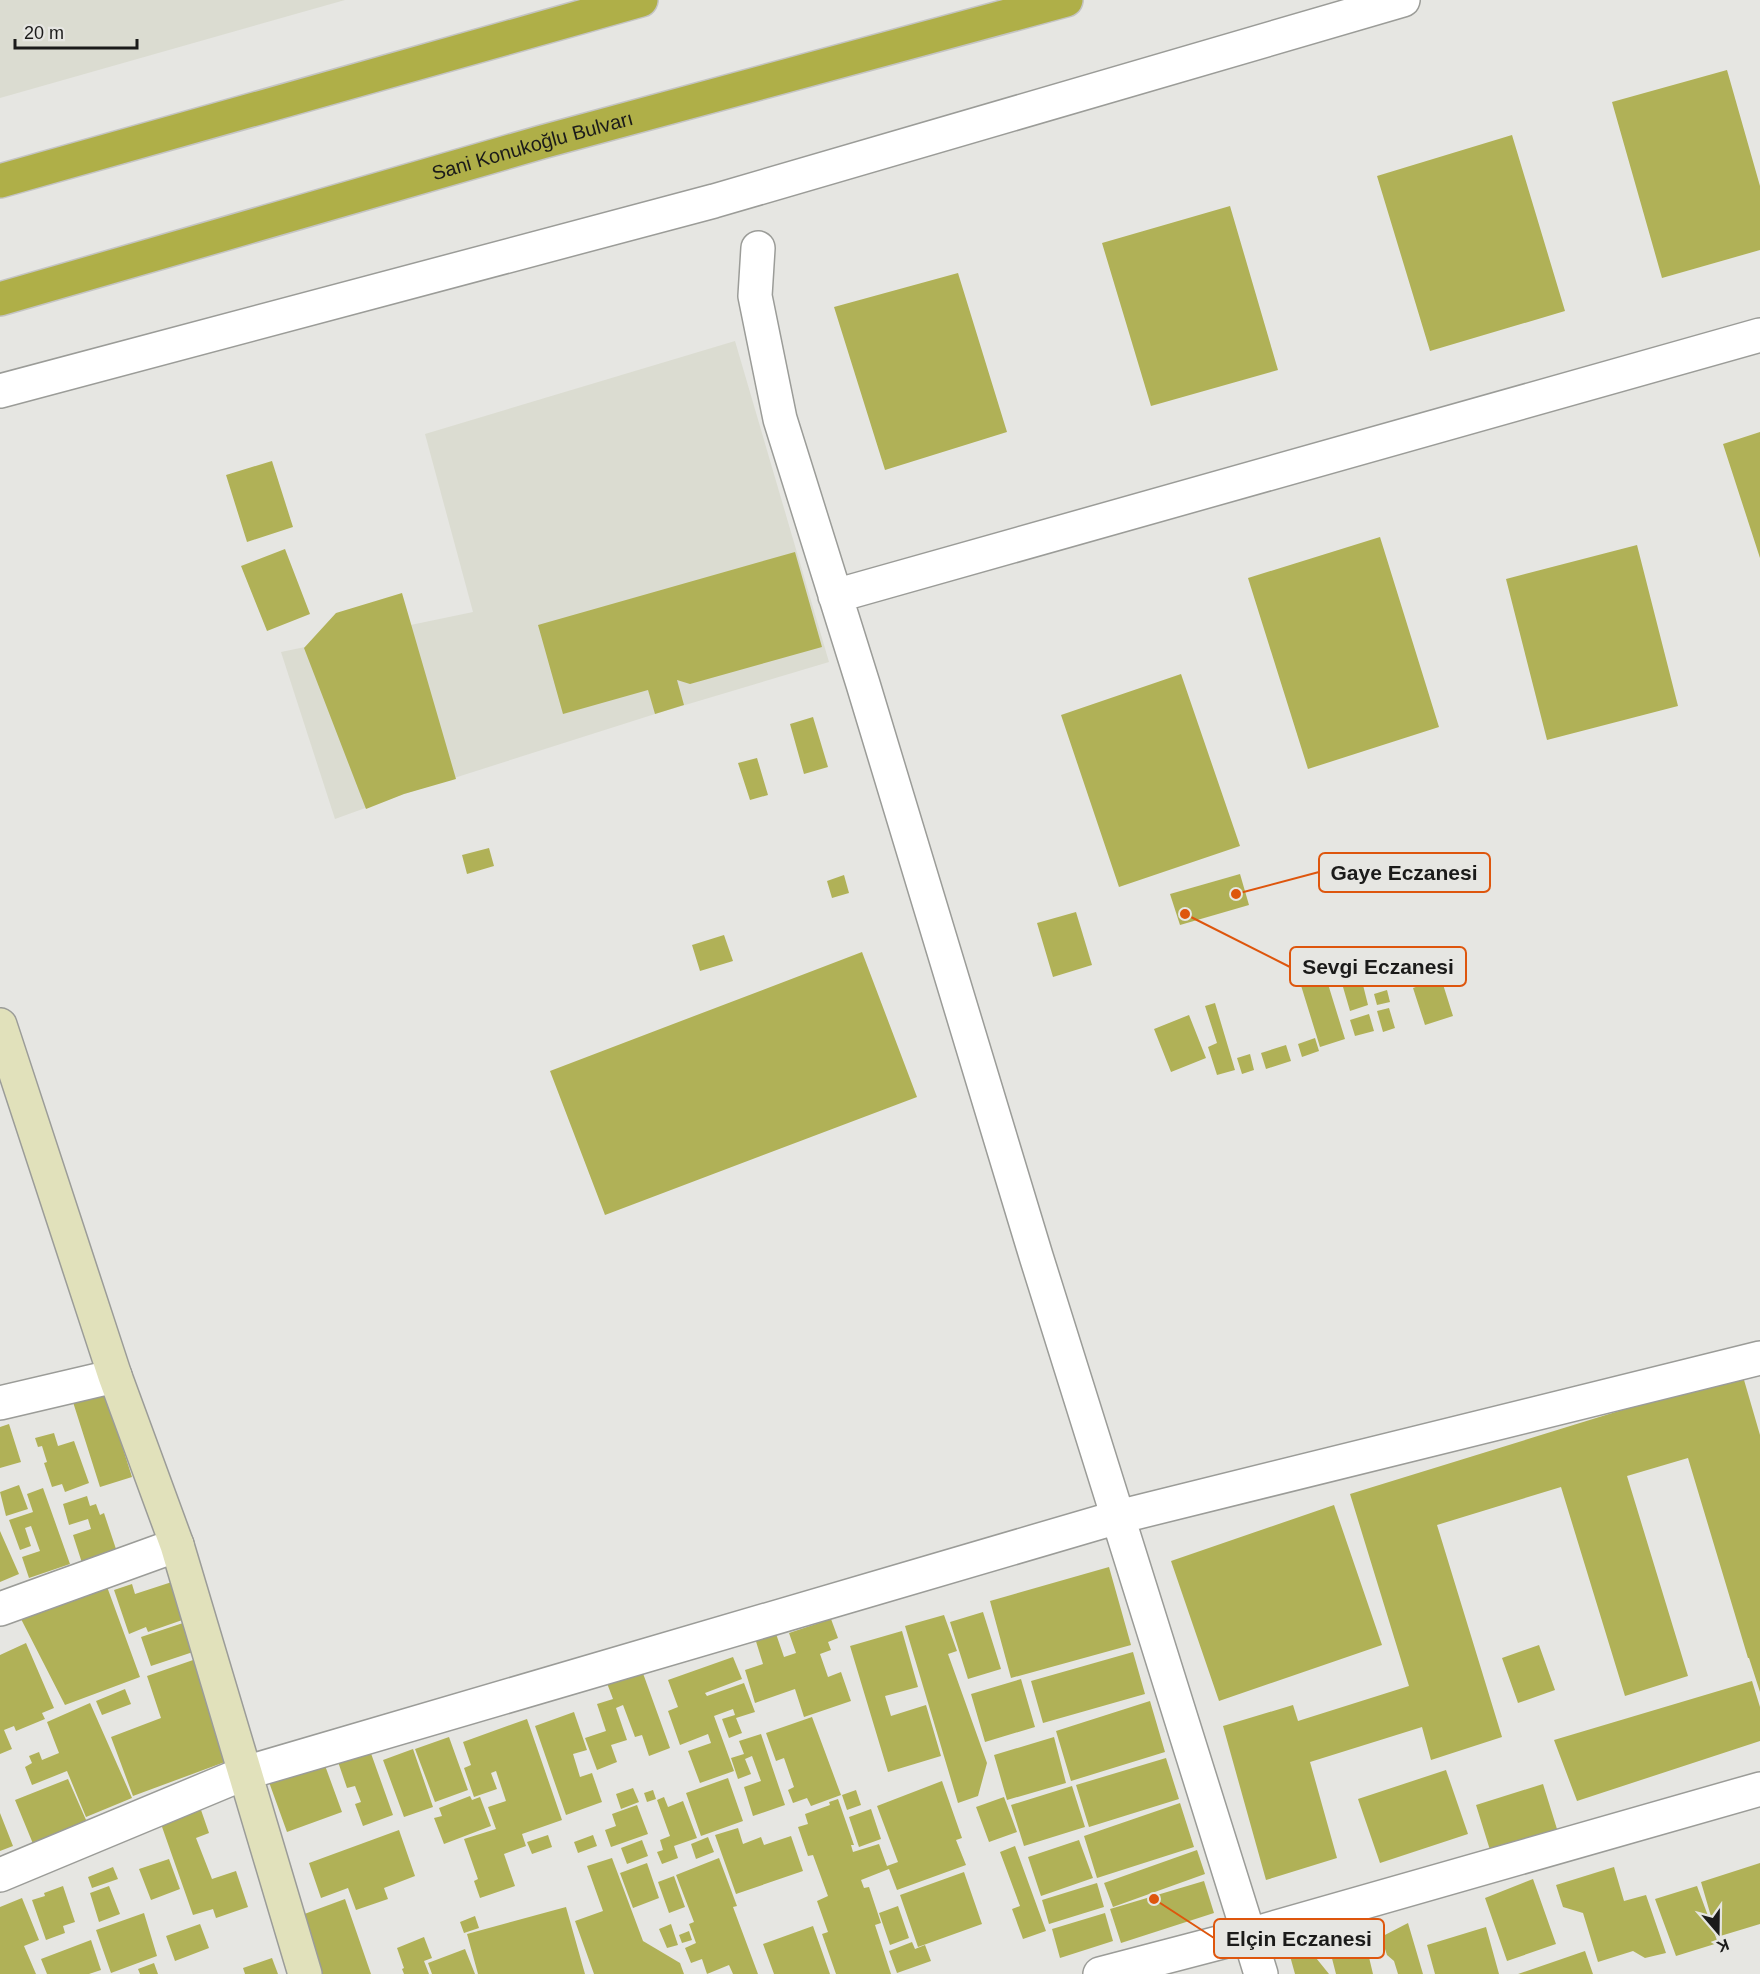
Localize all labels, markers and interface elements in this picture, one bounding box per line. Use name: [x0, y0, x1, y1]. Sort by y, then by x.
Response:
scale bar: [15, 12, 136, 50]
text: 20 m: [24, 23, 64, 43]
street label: Sani Konukoğlu Bulvarı: [429, 107, 635, 184]
callout: Gaye Eczanesi: [1319, 853, 1490, 892]
text: Gaye Eczanesi: [1330, 861, 1478, 884]
callout: Sevgi Eczanesi: [1290, 947, 1466, 986]
text: Sevgi Eczanesi: [1302, 955, 1454, 978]
north arrow: [1688, 1902, 1748, 1962]
callout: Elçin Eczanesi: [1214, 1919, 1384, 1958]
text: Elçin Eczanesi: [1226, 1927, 1372, 1950]
text: K: [1714, 1936, 1731, 1956]

